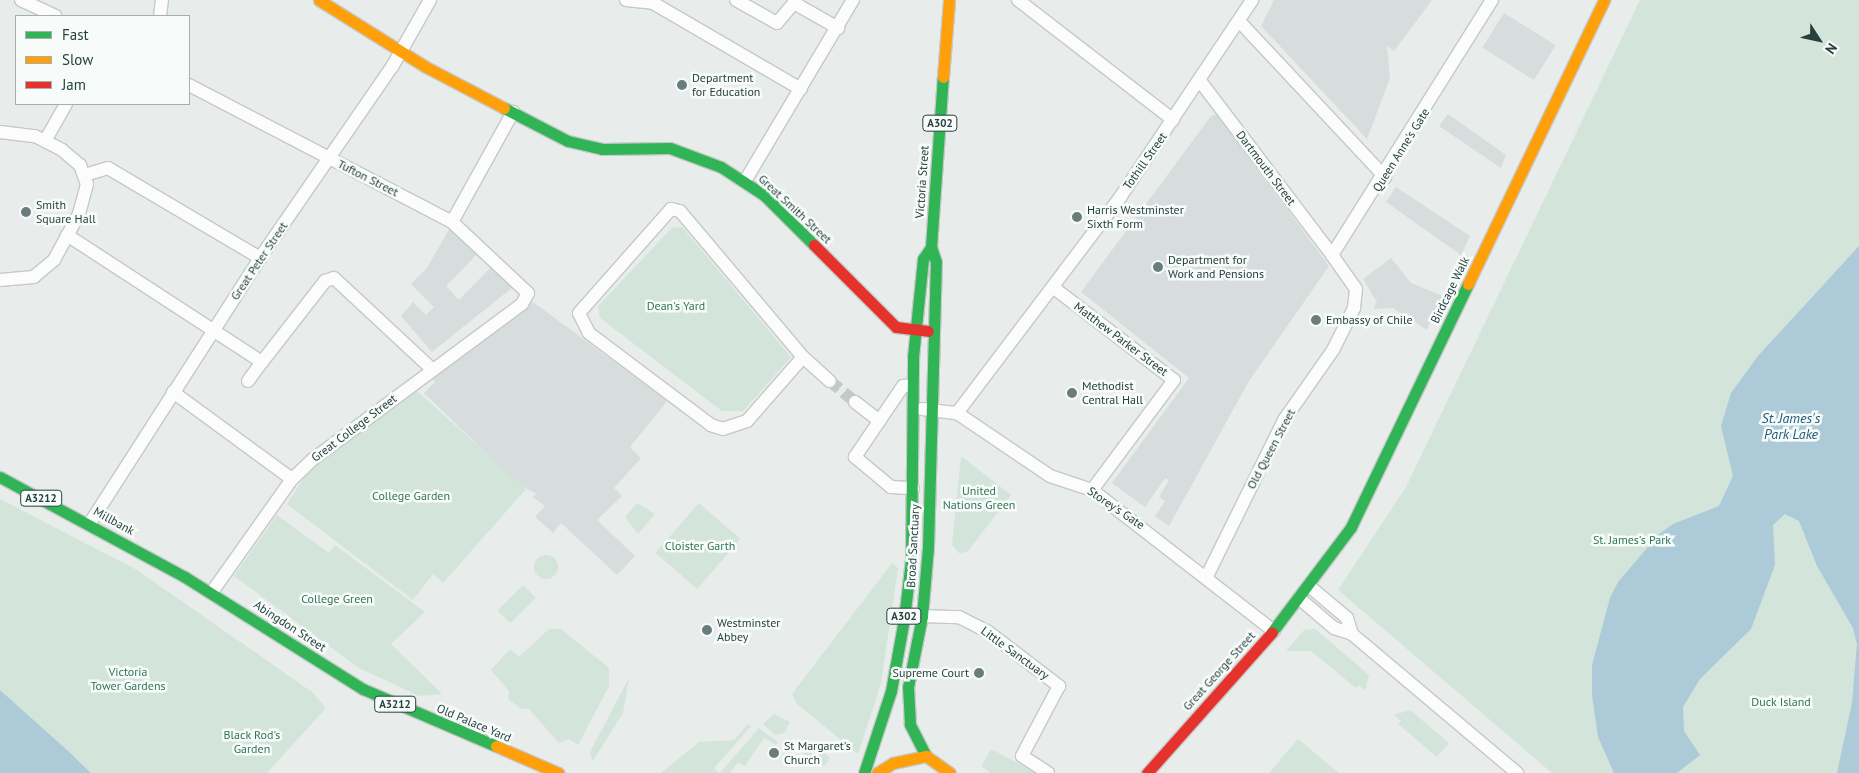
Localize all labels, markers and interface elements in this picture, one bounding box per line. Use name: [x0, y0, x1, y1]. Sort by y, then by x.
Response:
legend: [15, 15, 190, 105]
north arrow: [1794, 15, 1844, 65]
text: Fast: [62, 25, 89, 44]
text: N: [1821, 40, 1841, 58]
text: Slow: [62, 50, 93, 69]
place label: Department for Education: [692, 71, 760, 99]
text: Jam: [62, 75, 86, 94]
marker: Department for Education: [676, 79, 688, 91]
street label: Queen Anne's Gate: [1369, 105, 1433, 195]
road number: A302: [921, 115, 959, 132]
street label: Dartmouth Street: [1233, 128, 1299, 208]
street label: Tothill Street: [1120, 130, 1170, 192]
street label: Victoria Street: [912, 145, 932, 219]
street label: Tufton Street: [335, 157, 401, 199]
street label: Great Smith Street: [756, 171, 834, 247]
place label: Smith Square Hall: [36, 198, 96, 226]
place label: Harris Westminster Sixth Form: [1087, 203, 1184, 231]
marker: Smith Square Hall: [20, 206, 32, 218]
marker: Harris Westminster Sixth Form: [1071, 211, 1083, 223]
street label: Great Peter Street: [228, 219, 290, 303]
place label: Department for Work and Pensions: [1168, 253, 1264, 281]
street label: Birdcage Walk: [1428, 254, 1472, 326]
marker: Department for Work and Pensions: [1152, 261, 1164, 273]
park label: Dean's Yard: [647, 299, 705, 313]
street label: Matthew Parker Street: [1071, 299, 1171, 379]
place label: Embassy of Chile: [1326, 313, 1413, 327]
marker: Embassy of Chile: [1310, 314, 1322, 326]
place label: Methodist Central Hall: [1082, 379, 1143, 407]
marker: Methodist Central Hall: [1066, 387, 1078, 399]
street label: Great College Street: [309, 391, 399, 465]
street label: Old Queen Street: [1244, 407, 1298, 491]
water label: St. James's Park Lake: [1761, 410, 1821, 442]
park label: United Nations Green: [943, 484, 1015, 512]
street label: Storey's Gate: [1085, 484, 1147, 532]
road number: A3212: [20, 489, 62, 506]
park label: College Garden: [372, 489, 450, 503]
street label: Millbank: [91, 504, 137, 538]
street label: Broad Sanctuary: [904, 504, 922, 588]
park label: St. James's Park: [1593, 533, 1671, 547]
park label: Cloister Garth: [665, 539, 735, 553]
park label: College Green: [301, 592, 373, 606]
street label: Abingdon Street: [251, 597, 329, 655]
road number: A302: [885, 608, 923, 624]
place label: Westminster Abbey: [717, 616, 780, 644]
street label: Little Sanctuary: [978, 623, 1052, 683]
marker: Westminster Abbey: [701, 624, 713, 636]
street label: Great George Street: [1180, 629, 1258, 713]
park label: Victoria Tower Gardens: [90, 665, 166, 693]
place label: Supreme Court: [893, 666, 969, 680]
marker: Supreme Court: [973, 667, 985, 679]
park label: Duck Island: [1751, 695, 1811, 709]
road number: A3212: [374, 696, 416, 712]
street label: Old Palace Yard: [434, 701, 514, 745]
park label: Black Rod's Garden: [223, 728, 281, 756]
place label: St Margaret's Church: [784, 739, 851, 767]
marker: St Margaret's Church: [768, 747, 780, 759]

